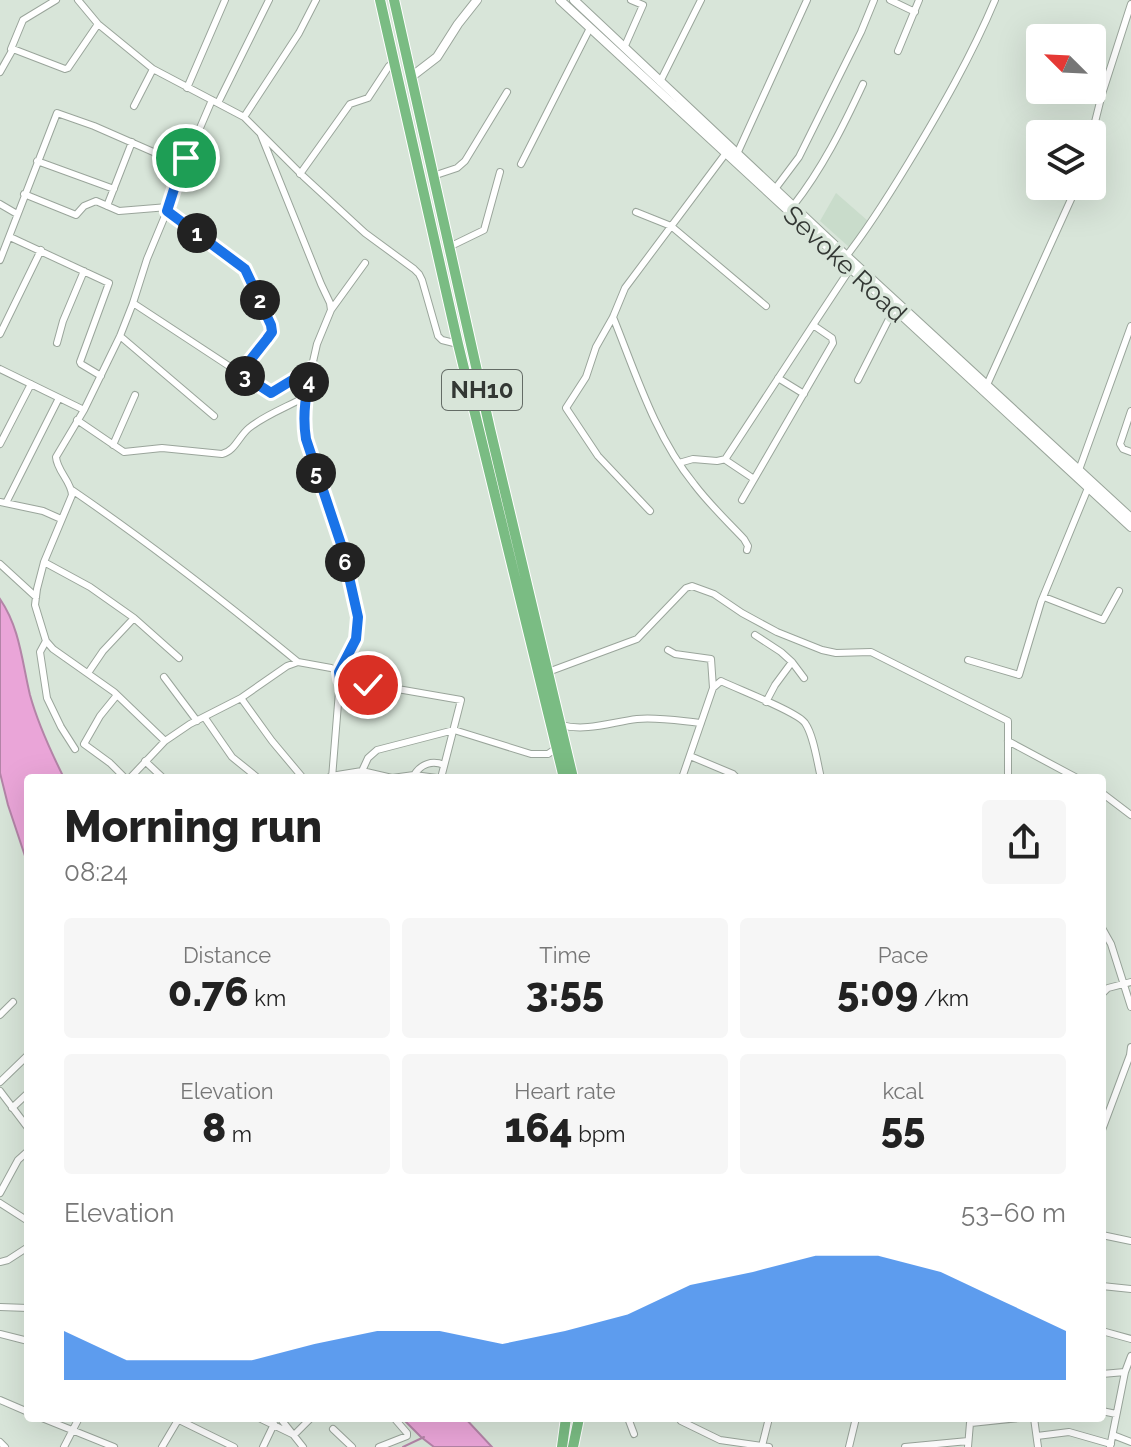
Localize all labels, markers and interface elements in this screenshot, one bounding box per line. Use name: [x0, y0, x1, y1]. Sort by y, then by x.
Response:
north arrow: [1026, 24, 1106, 104]
map controls: [1026, 24, 1106, 200]
button: layers: [1026, 120, 1106, 200]
pin: [152, 124, 220, 192]
icon: arrive: [164, 136, 208, 180]
street label: Sevoke Road: [777, 200, 913, 328]
pin: 1: [177, 213, 217, 253]
text: 1: [192, 220, 202, 246]
pin: 2: [240, 280, 280, 320]
text: 2: [254, 287, 266, 313]
pin: 3: [225, 356, 265, 396]
pin: 4: [289, 362, 329, 402]
text: 3: [239, 363, 251, 389]
text: 4: [303, 369, 315, 395]
road number: NH10: [442, 370, 522, 410]
pin: 5: [296, 453, 336, 493]
text: 5: [310, 460, 322, 486]
pin: 6: [325, 542, 365, 582]
text: 6: [338, 549, 352, 575]
pin: [334, 651, 402, 719]
icon: check: [346, 663, 390, 707]
button: share: [982, 800, 1066, 884]
text: Morning run: [64, 801, 322, 852]
text: 08:24: [64, 857, 128, 887]
text: Distance: [183, 942, 271, 968]
text: Time: [539, 942, 591, 968]
text: Pace: [878, 942, 928, 968]
text: 0.76: [168, 968, 249, 1015]
text: 3:55: [526, 968, 604, 1015]
text: 5:09: [837, 968, 918, 1015]
text: km: [249, 985, 286, 1011]
text: /km: [918, 985, 969, 1011]
text: Elevation: [180, 1078, 274, 1104]
text: Heart rate: [514, 1078, 616, 1104]
text: kcal: [882, 1078, 924, 1104]
text: 8: [202, 1104, 226, 1151]
text: 164: [504, 1104, 573, 1151]
text: 55: [881, 1104, 925, 1151]
text: m: [226, 1121, 252, 1147]
text: bpm: [573, 1121, 626, 1147]
text: Elevation: [64, 1198, 174, 1228]
text: 53–60 m: [961, 1198, 1066, 1228]

